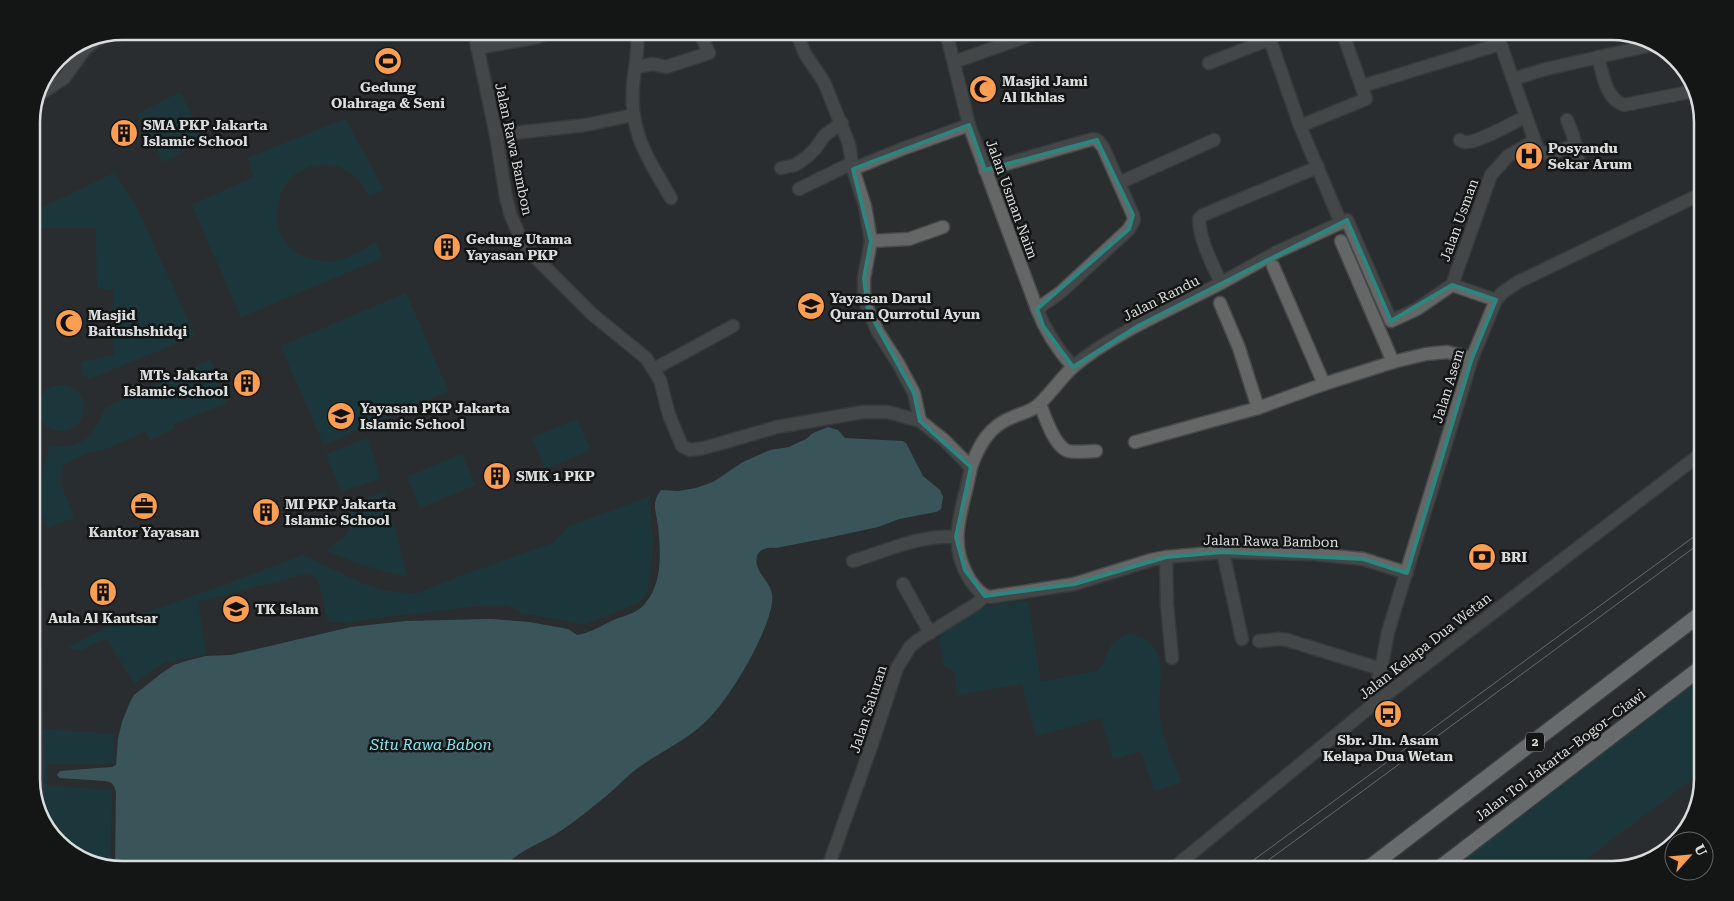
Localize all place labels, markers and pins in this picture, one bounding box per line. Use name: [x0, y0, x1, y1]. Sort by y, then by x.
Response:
sports icon: Gedung Olahraga & Seni: [373, 46, 403, 76]
place label: Masjid Jami Al Ikhlas: [1002, 73, 1088, 105]
mosque icon: Masjid Jami Al Ikhlas: [968, 74, 998, 104]
place label: Gedung Olahraga & Seni: [331, 79, 445, 111]
place label: SMA PKP Jakarta Islamic School: [143, 117, 268, 149]
building icon: SMA PKP Jakarta Islamic School: [109, 118, 139, 148]
place label: Posyandu Sekar Arum: [1548, 140, 1633, 172]
hospital icon: Posyandu Sekar Arum: [1514, 141, 1544, 171]
place label: Gedung Utama Yayasan PKP: [466, 231, 572, 263]
building icon: Gedung Utama Yayasan PKP: [432, 232, 462, 262]
place label: Yayasan Darul Quran Qurrotul Ayun: [830, 290, 981, 322]
school or university icon: Yayasan Darul Quran Qurrotul Ayun: [796, 291, 826, 321]
place label: Masjid Baitushshidqi: [88, 307, 187, 339]
mosque icon: Masjid Baitushshidqi: [54, 308, 84, 338]
place label: MTs Jakarta Islamic School: [123, 367, 229, 399]
building icon: MTs Jakarta Islamic School: [232, 368, 262, 398]
place label: Yayasan PKP Jakarta Islamic School: [360, 400, 511, 432]
school or university icon: Yayasan PKP Jakarta Islamic School: [326, 401, 356, 431]
building icon: SMK 1 PKP: [482, 461, 512, 491]
place label: SMK 1 PKP: [516, 468, 595, 484]
office icon: Kantor Yayasan: [129, 491, 159, 521]
place label: MI PKP Jakarta Islamic School: [285, 496, 397, 528]
building icon: MI PKP Jakarta Islamic School: [251, 497, 281, 527]
place label: Kantor Yayasan: [89, 524, 200, 540]
bank icon: BRI: [1467, 542, 1497, 572]
place label: BRI: [1501, 549, 1527, 565]
building icon: Aula Al Kautsar: [88, 577, 118, 607]
school or university icon: TK Islam: [221, 594, 251, 624]
place label: TK Islam: [255, 601, 319, 617]
place label: Aula Al Kautsar: [48, 610, 159, 626]
bus stop icon: Sbr. Jln. Asam Kelapa Dua Wetan: [1373, 699, 1403, 729]
place label: Sbr. Jln. Asam Kelapa Dua Wetan: [1323, 732, 1454, 764]

